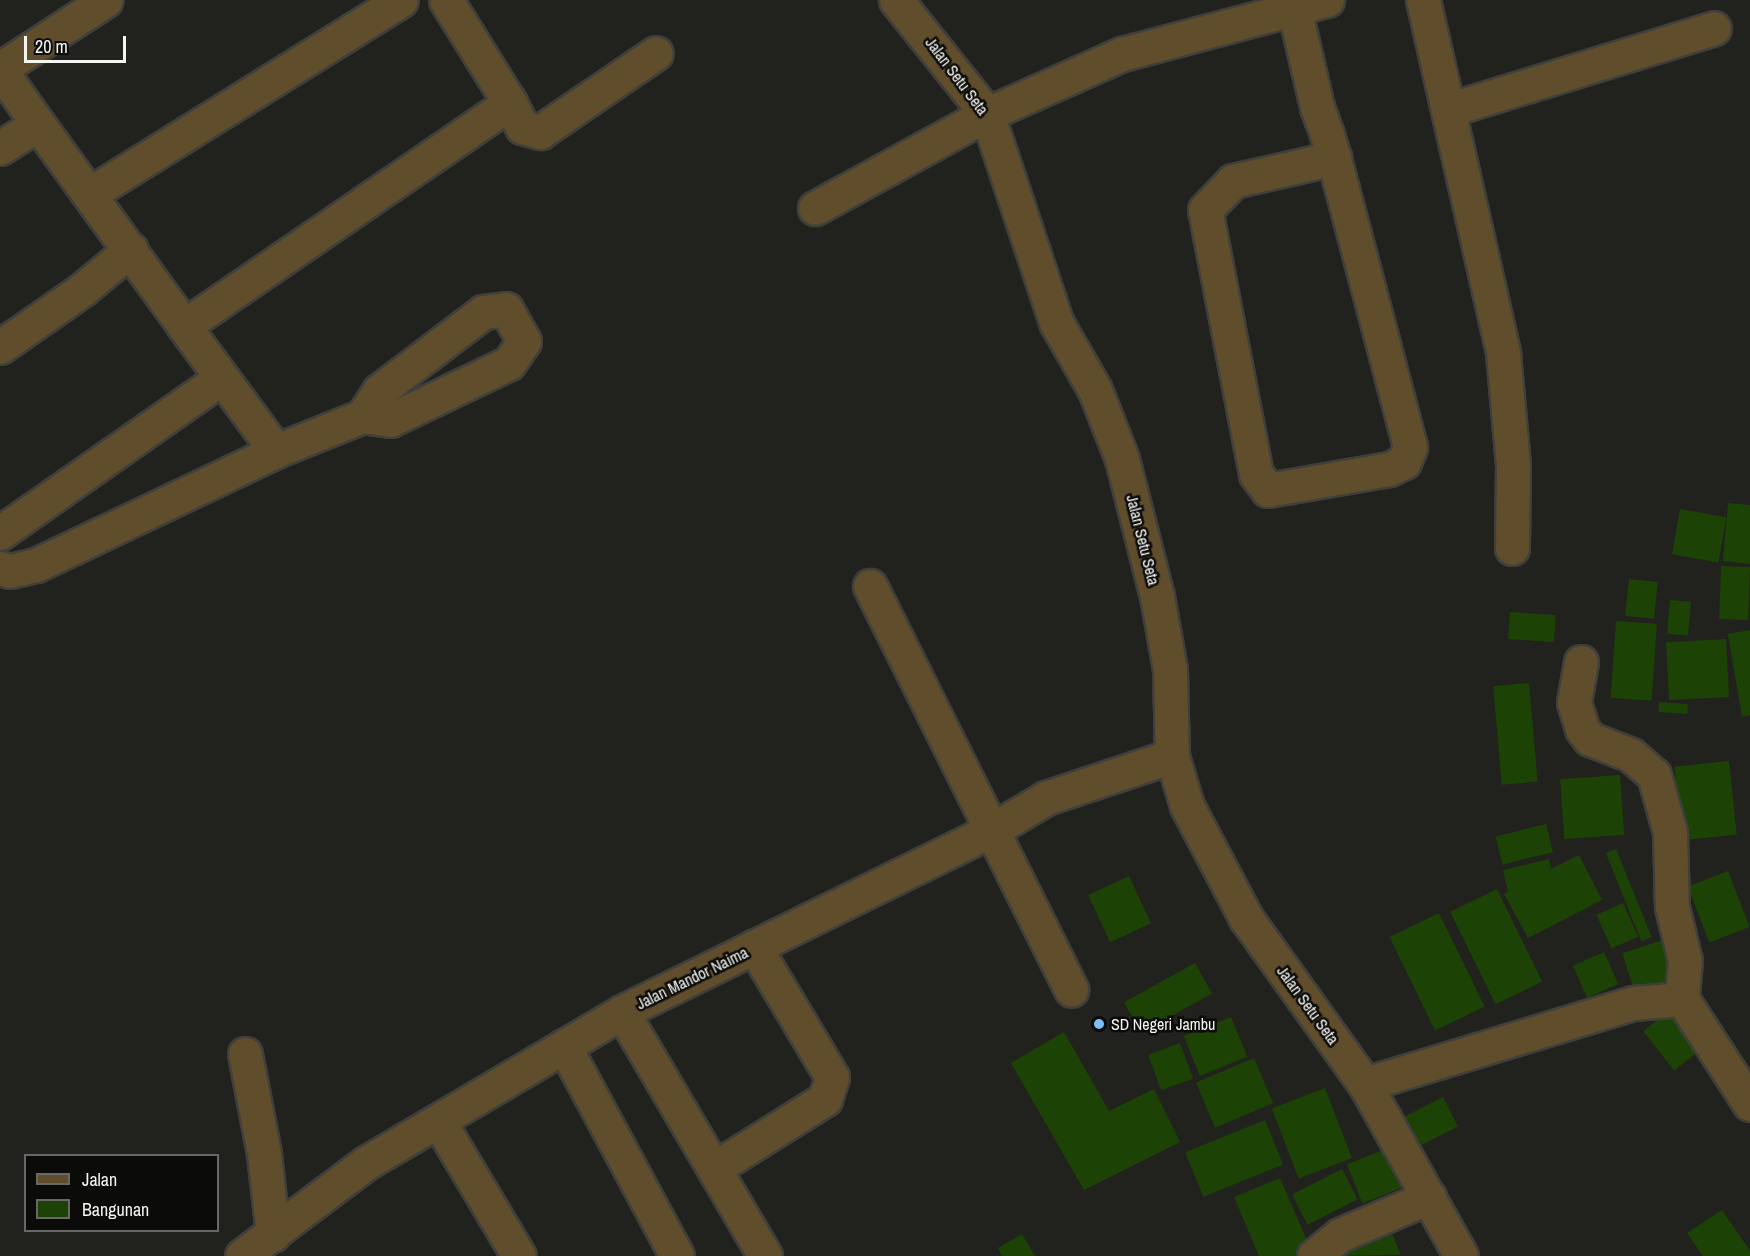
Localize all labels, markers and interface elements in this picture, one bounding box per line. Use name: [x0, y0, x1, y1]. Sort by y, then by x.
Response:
scale bar: [27, 24, 129, 62]
street label: Jalan Setu Seta: [921, 33, 993, 119]
text: 20 m: [35, 34, 68, 59]
street label: Jalan Setu Seta: [1122, 493, 1164, 587]
street label: Jalan Mandor Naima: [633, 943, 751, 1013]
street label: Jalan Setu Seta: [1273, 962, 1343, 1048]
place label: SD Negeri Jambu: [1111, 1014, 1215, 1034]
marker: SD Negeri Jambu: [1092, 1017, 1106, 1031]
legend: [24, 1154, 219, 1232]
text: Jalan: [82, 1167, 117, 1192]
text: Bangunan: [82, 1197, 149, 1222]

